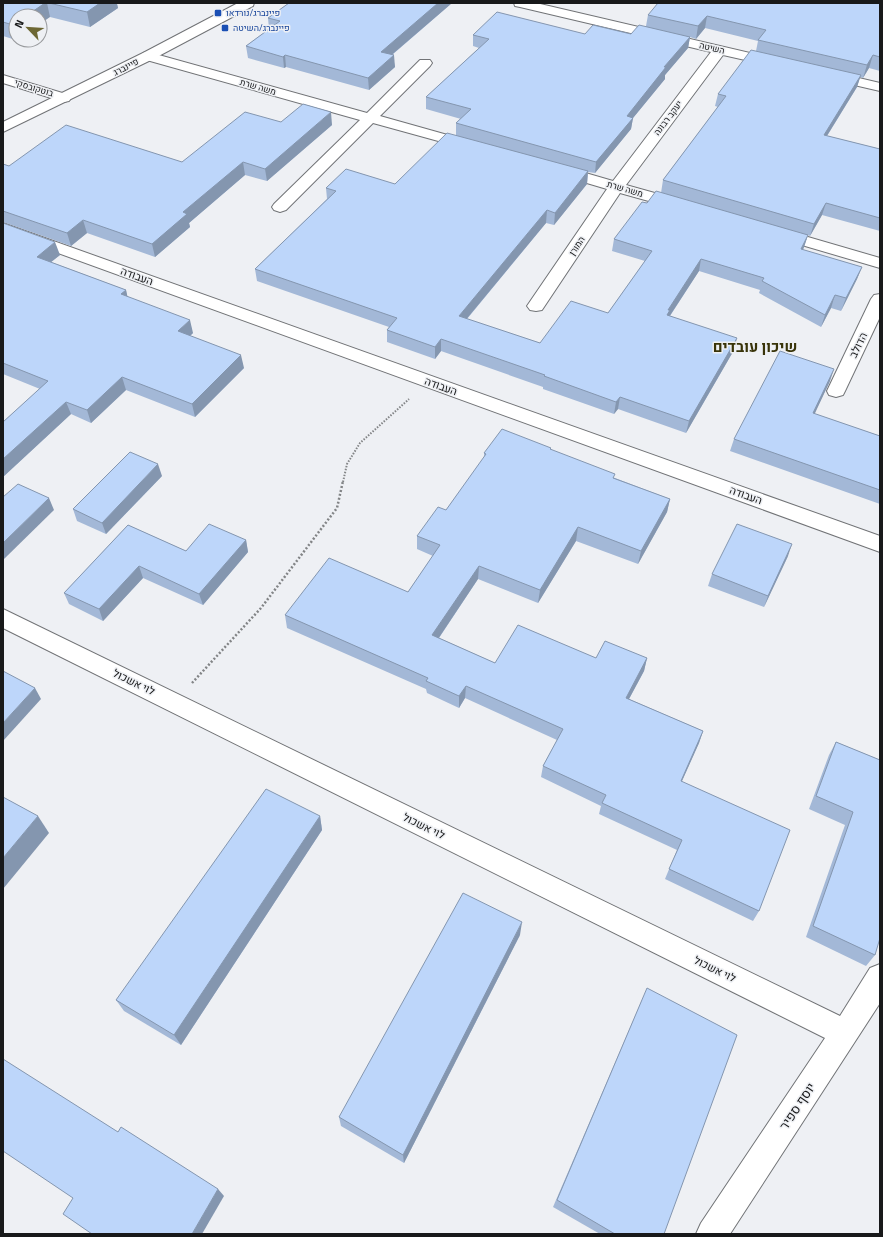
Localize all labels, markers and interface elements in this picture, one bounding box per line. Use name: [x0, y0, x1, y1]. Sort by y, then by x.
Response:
place label: פיינברג/נורדאו: [226, 6, 280, 19]
north arrow: [8, 8, 48, 48]
marker: פיינברג/נורדאו: [213, 8, 223, 18]
text: N: [10, 17, 28, 31]
place label: פיינברג/השיטה: [233, 21, 290, 34]
marker: פיינברג/השיטה: [220, 23, 230, 33]
street label: השיטה: [698, 38, 726, 57]
street label: פיינברג: [111, 55, 141, 78]
street label: בוטקובסקי: [13, 75, 55, 100]
street label: משה שרת: [238, 75, 278, 98]
street label: יעקב רבונה: [650, 97, 685, 138]
street label: משה שרת: [605, 177, 645, 200]
street label: המורן: [565, 234, 588, 258]
street label: העבודה: [118, 263, 156, 289]
street label: הדולב: [845, 329, 871, 361]
district label: שיכון עובדים: [713, 335, 797, 358]
street label: העבודה: [422, 373, 460, 399]
street label: העבודה: [727, 482, 765, 508]
street label: לוי אשכול: [110, 665, 158, 699]
street label: לוי אשכול: [400, 809, 448, 843]
street label: לוי אשכול: [691, 952, 739, 986]
street label: יוסף ספיר: [774, 1078, 820, 1134]

